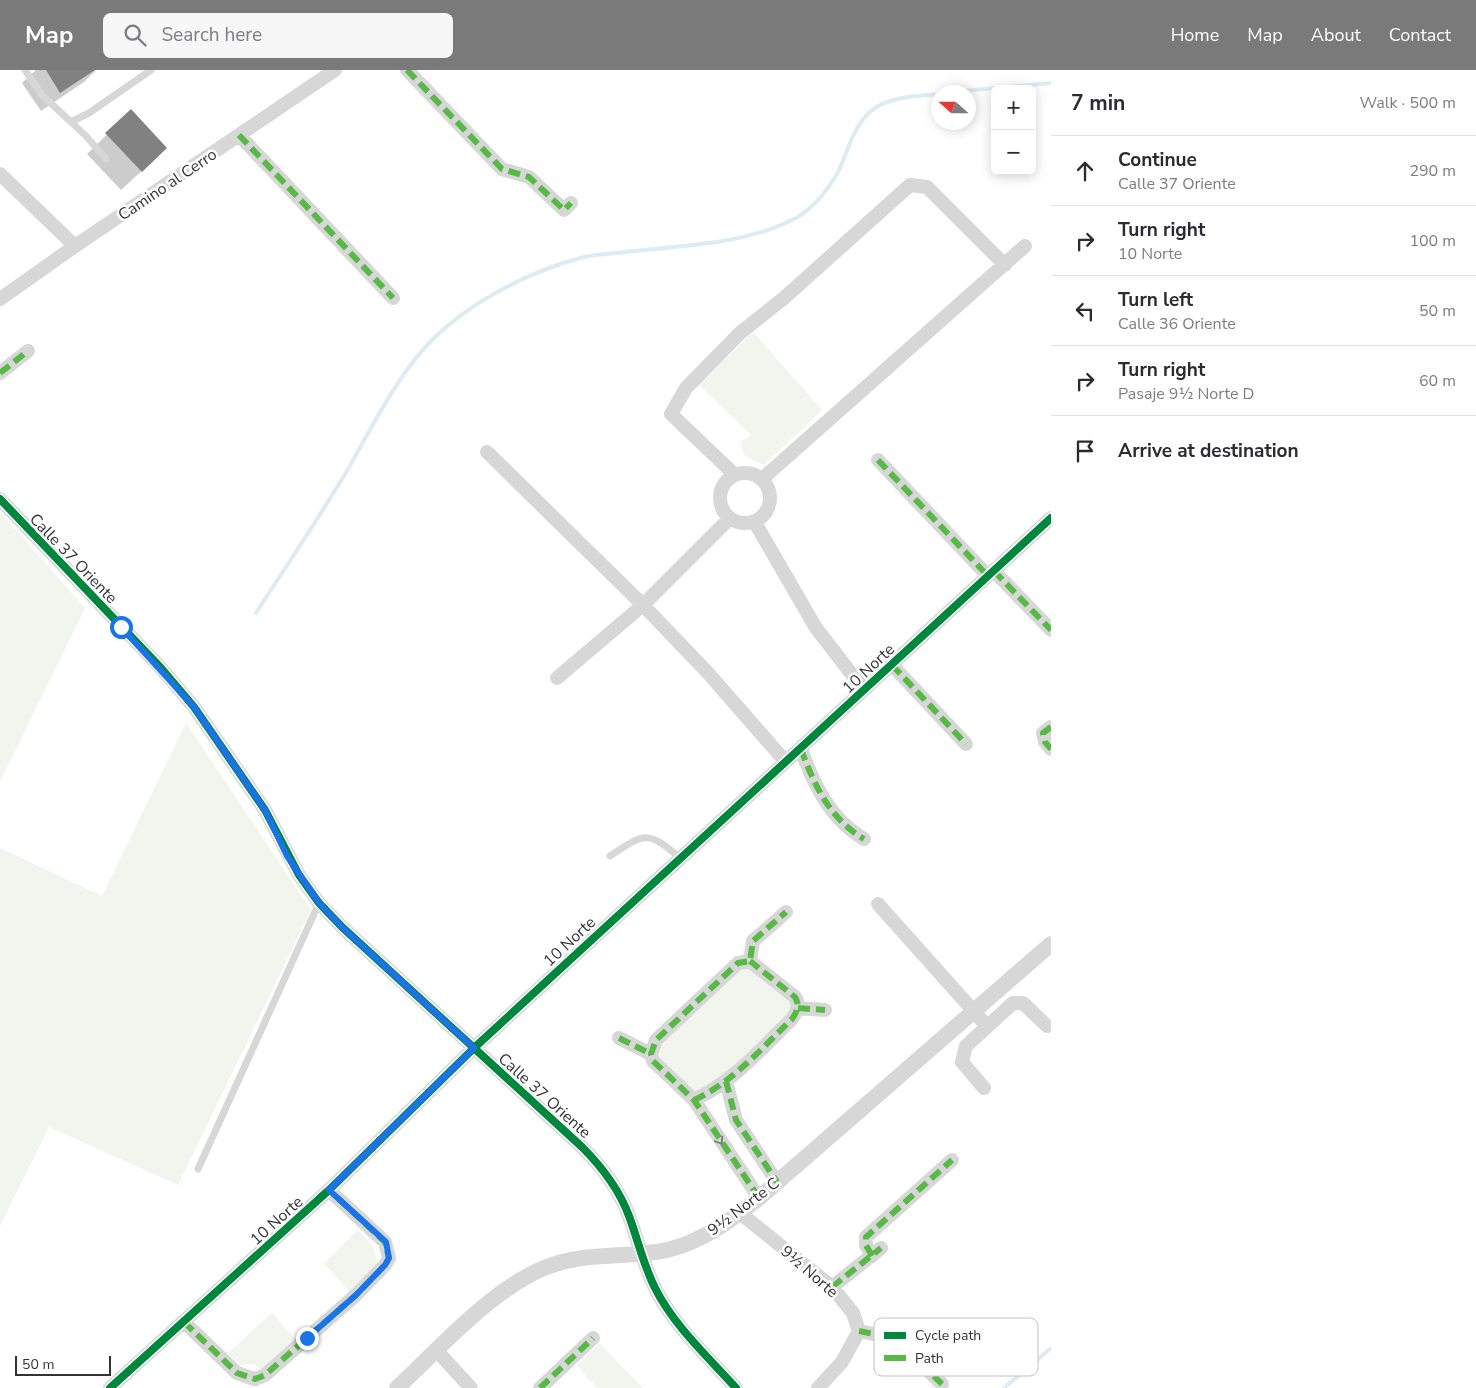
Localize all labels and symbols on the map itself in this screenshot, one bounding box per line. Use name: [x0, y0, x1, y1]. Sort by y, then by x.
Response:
north arrow: [931, 85, 976, 130]
street label: Camino al Cerro: [114, 144, 221, 226]
street label: Calle 37 Oriente: [24, 509, 122, 609]
route start: [110, 616, 133, 639]
street label: 10 Norte: [838, 639, 900, 699]
street label: 10 Norte: [539, 912, 601, 972]
street label: Calle 37 Oriente: [493, 1048, 595, 1143]
one-way arrow: [714, 1136, 724, 1145]
street label: 9½ Norte C: [703, 1172, 784, 1241]
street label: 10 Norte: [245, 1191, 308, 1250]
street label: 9½ Norte: [776, 1241, 843, 1303]
legend: [874, 1318, 1038, 1376]
text: Cycle path: [915, 1326, 981, 1345]
route end: [296, 1327, 319, 1350]
text: Path: [915, 1349, 944, 1368]
scale bar: [15, 1353, 111, 1376]

